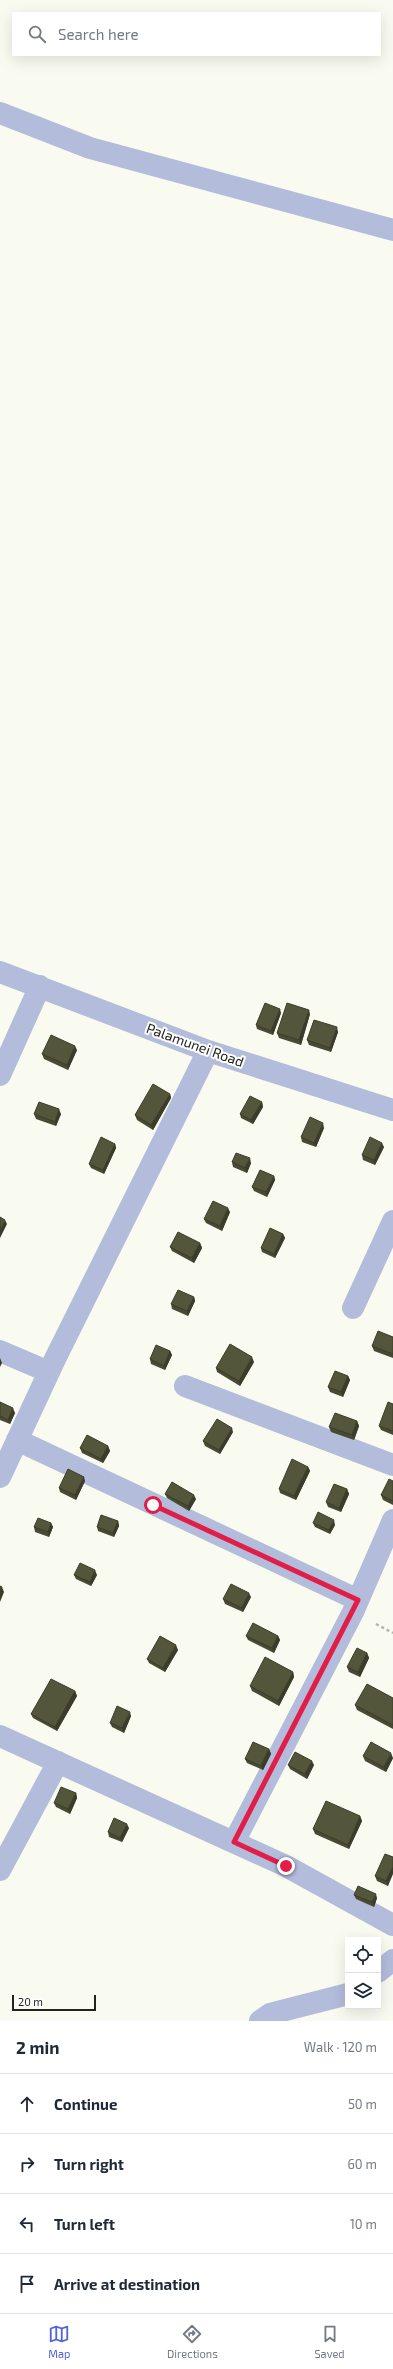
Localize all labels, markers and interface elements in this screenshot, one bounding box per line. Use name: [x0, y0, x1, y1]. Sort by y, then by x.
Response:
search box: [12, 12, 381, 56]
icon: search: [26, 23, 48, 45]
text: Search here: [58, 25, 139, 43]
street label: Palamunei Road: [144, 1019, 246, 1070]
route start: [144, 1496, 162, 1514]
route end: [277, 1857, 295, 1875]
map controls: [345, 1937, 381, 2009]
button: locate: [345, 1937, 381, 1973]
button: layers: [345, 1973, 381, 2009]
scale bar: [12, 1993, 96, 2012]
text: 20 m: [18, 1995, 43, 2008]
text: 2 min: [16, 2037, 59, 2057]
text: Walk · 120 m: [304, 2039, 377, 2055]
icon: ahead: [16, 2093, 38, 2115]
text: Continue: [54, 2095, 117, 2113]
text: 50 m: [348, 2096, 377, 2112]
icon: right: [16, 2153, 38, 2175]
text: Turn right: [54, 2155, 124, 2173]
text: 60 m: [347, 2156, 377, 2172]
icon: left: [16, 2213, 38, 2235]
text: Turn left: [54, 2215, 115, 2233]
text: 10 m: [350, 2216, 377, 2232]
icon: arrive: [16, 2273, 38, 2295]
text: Arrive at destination: [54, 2275, 200, 2293]
tab: Map: [48, 2323, 70, 2360]
tab: Directions: [167, 2323, 218, 2360]
tab: Saved: [314, 2323, 345, 2360]

